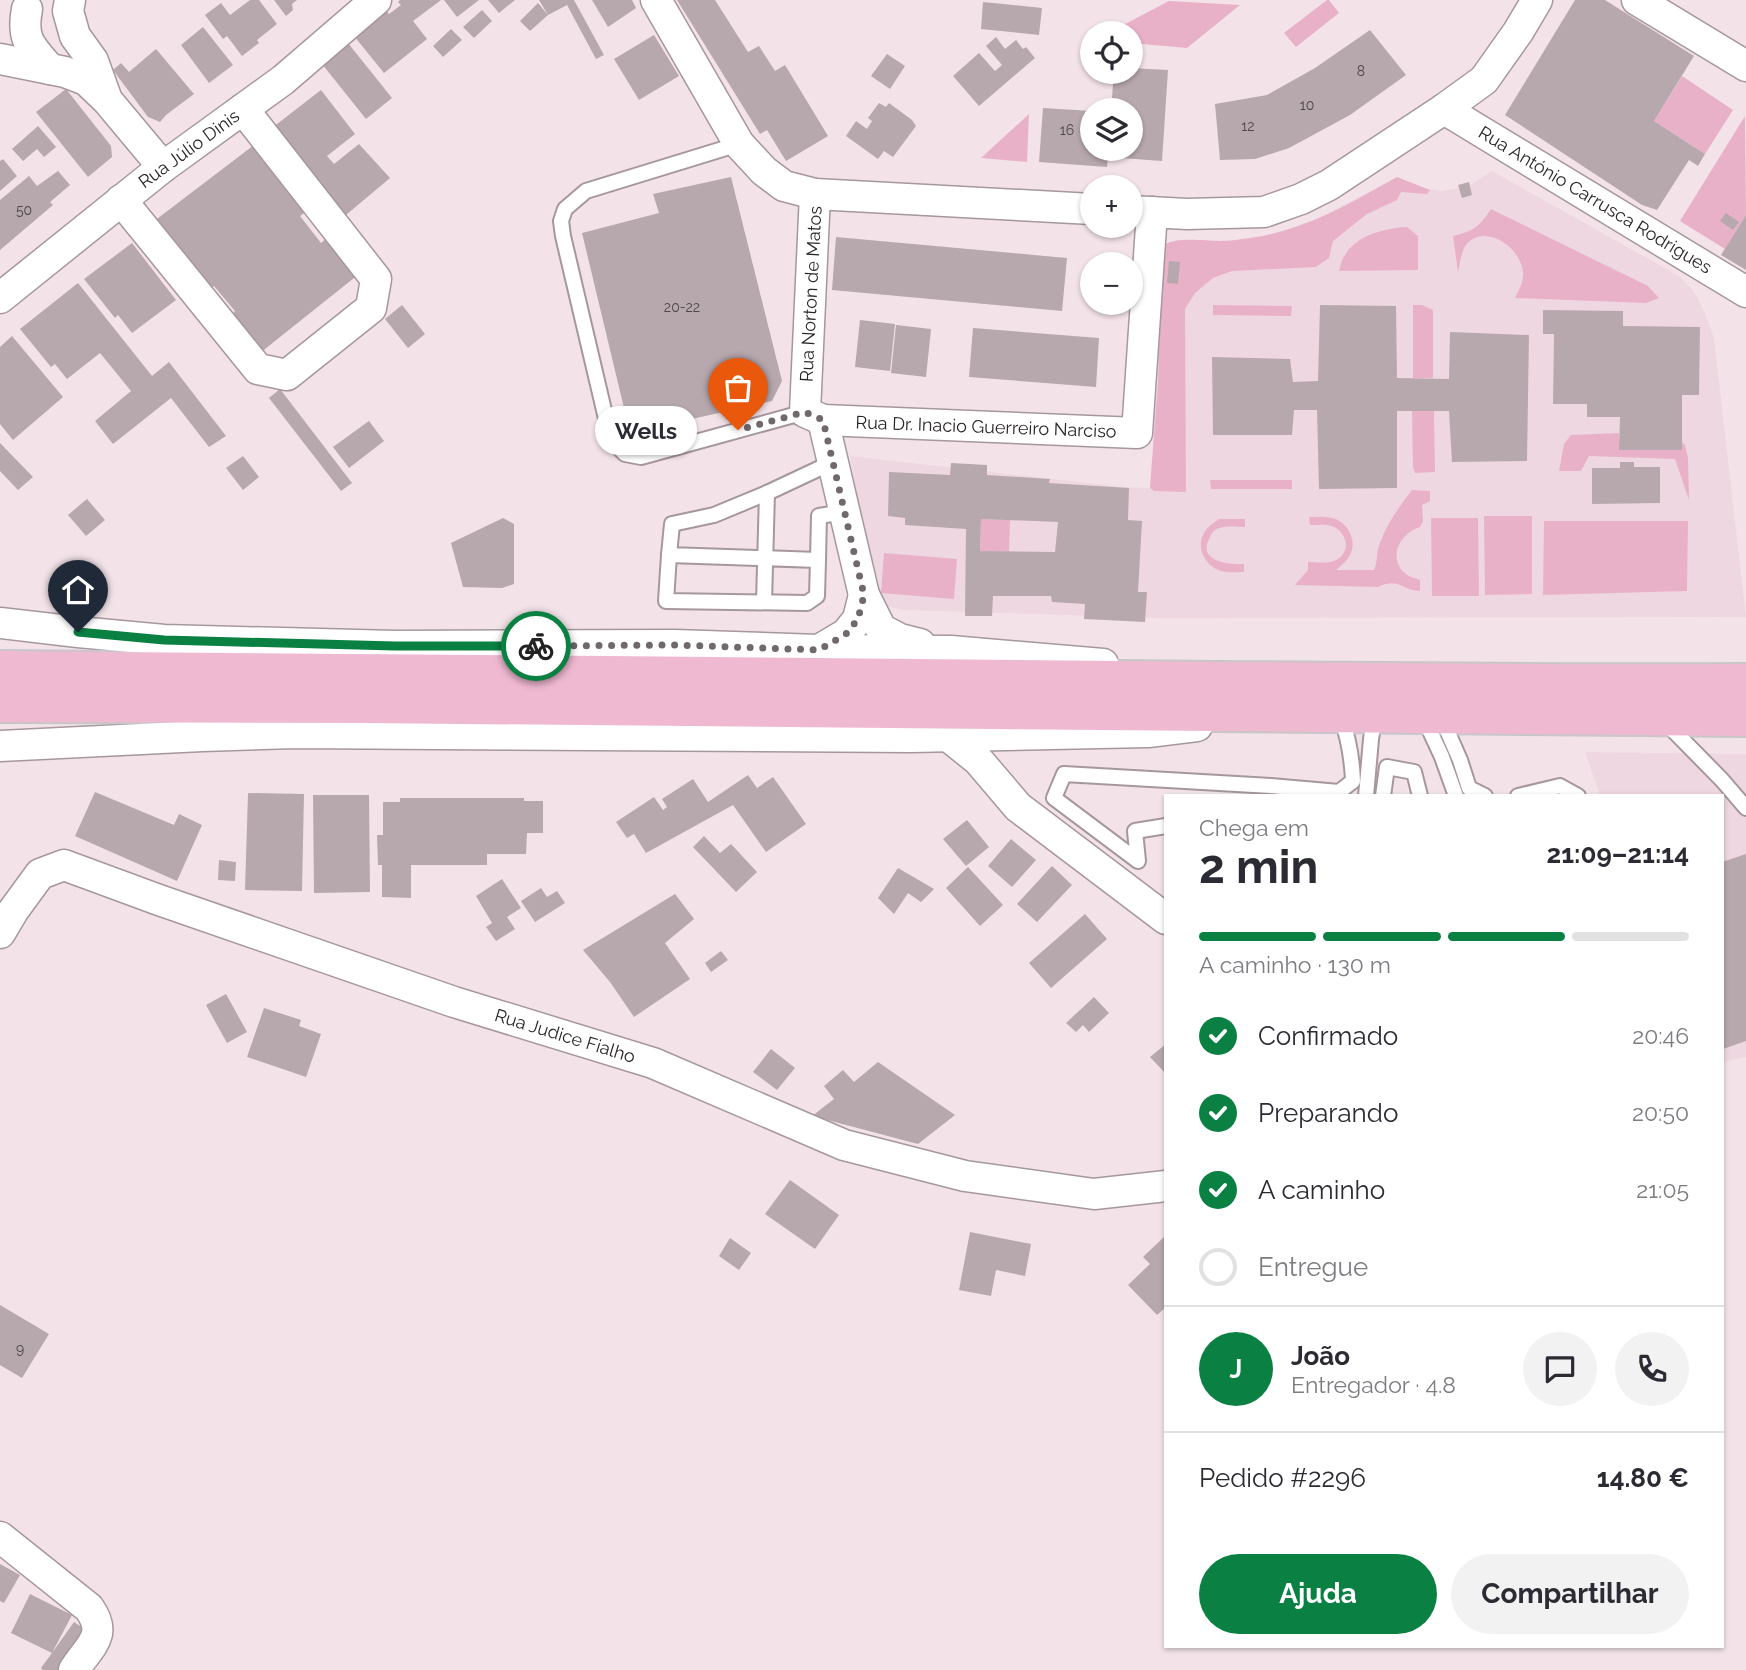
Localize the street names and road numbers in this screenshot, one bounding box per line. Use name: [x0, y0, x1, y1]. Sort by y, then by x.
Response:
street label: Rua Júlio Dinis: [134, 105, 243, 192]
street label: Rua António Carrusca Rodrigues: [1475, 122, 1716, 278]
street label: Rua Norton de Matos: [795, 205, 826, 383]
street label: Rua Dr. Inacio Guerreiro Narciso: [855, 411, 1117, 442]
street label: Rua Judice Fialho: [492, 1004, 638, 1067]

